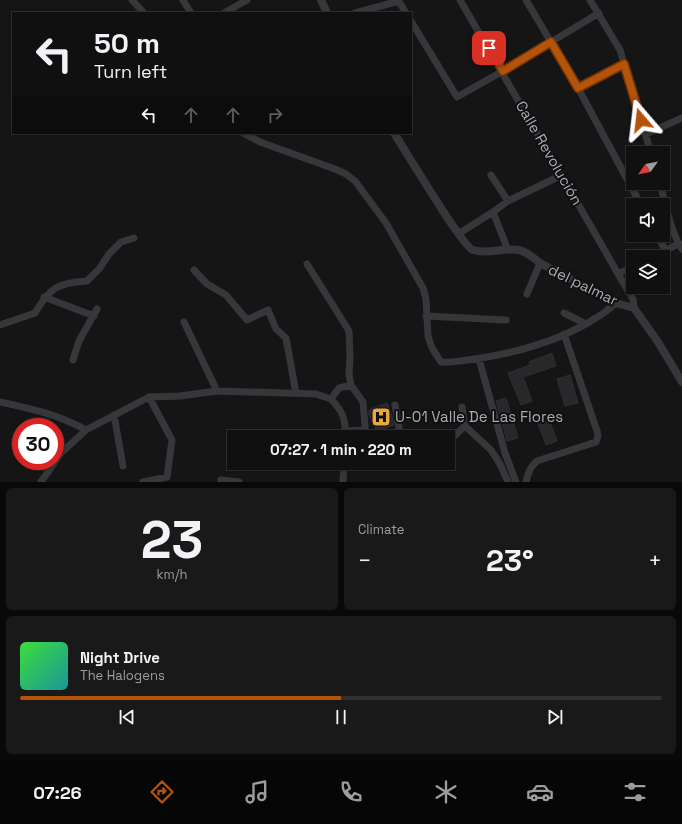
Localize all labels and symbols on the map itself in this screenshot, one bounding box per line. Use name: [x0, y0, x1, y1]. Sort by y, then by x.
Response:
pin: [472, 31, 506, 65]
street label: Calle Revolución: [512, 97, 587, 208]
position arrow: [620, 99, 662, 141]
north arrow: [626, 146, 670, 190]
street label: del palmar: [545, 260, 621, 310]
hospital icon: U-01 Valle De Las Flores: [370, 406, 392, 428]
place label: U-01 Valle De Las Flores: [395, 407, 563, 426]
speed limit sign: 30: [12, 418, 64, 470]

